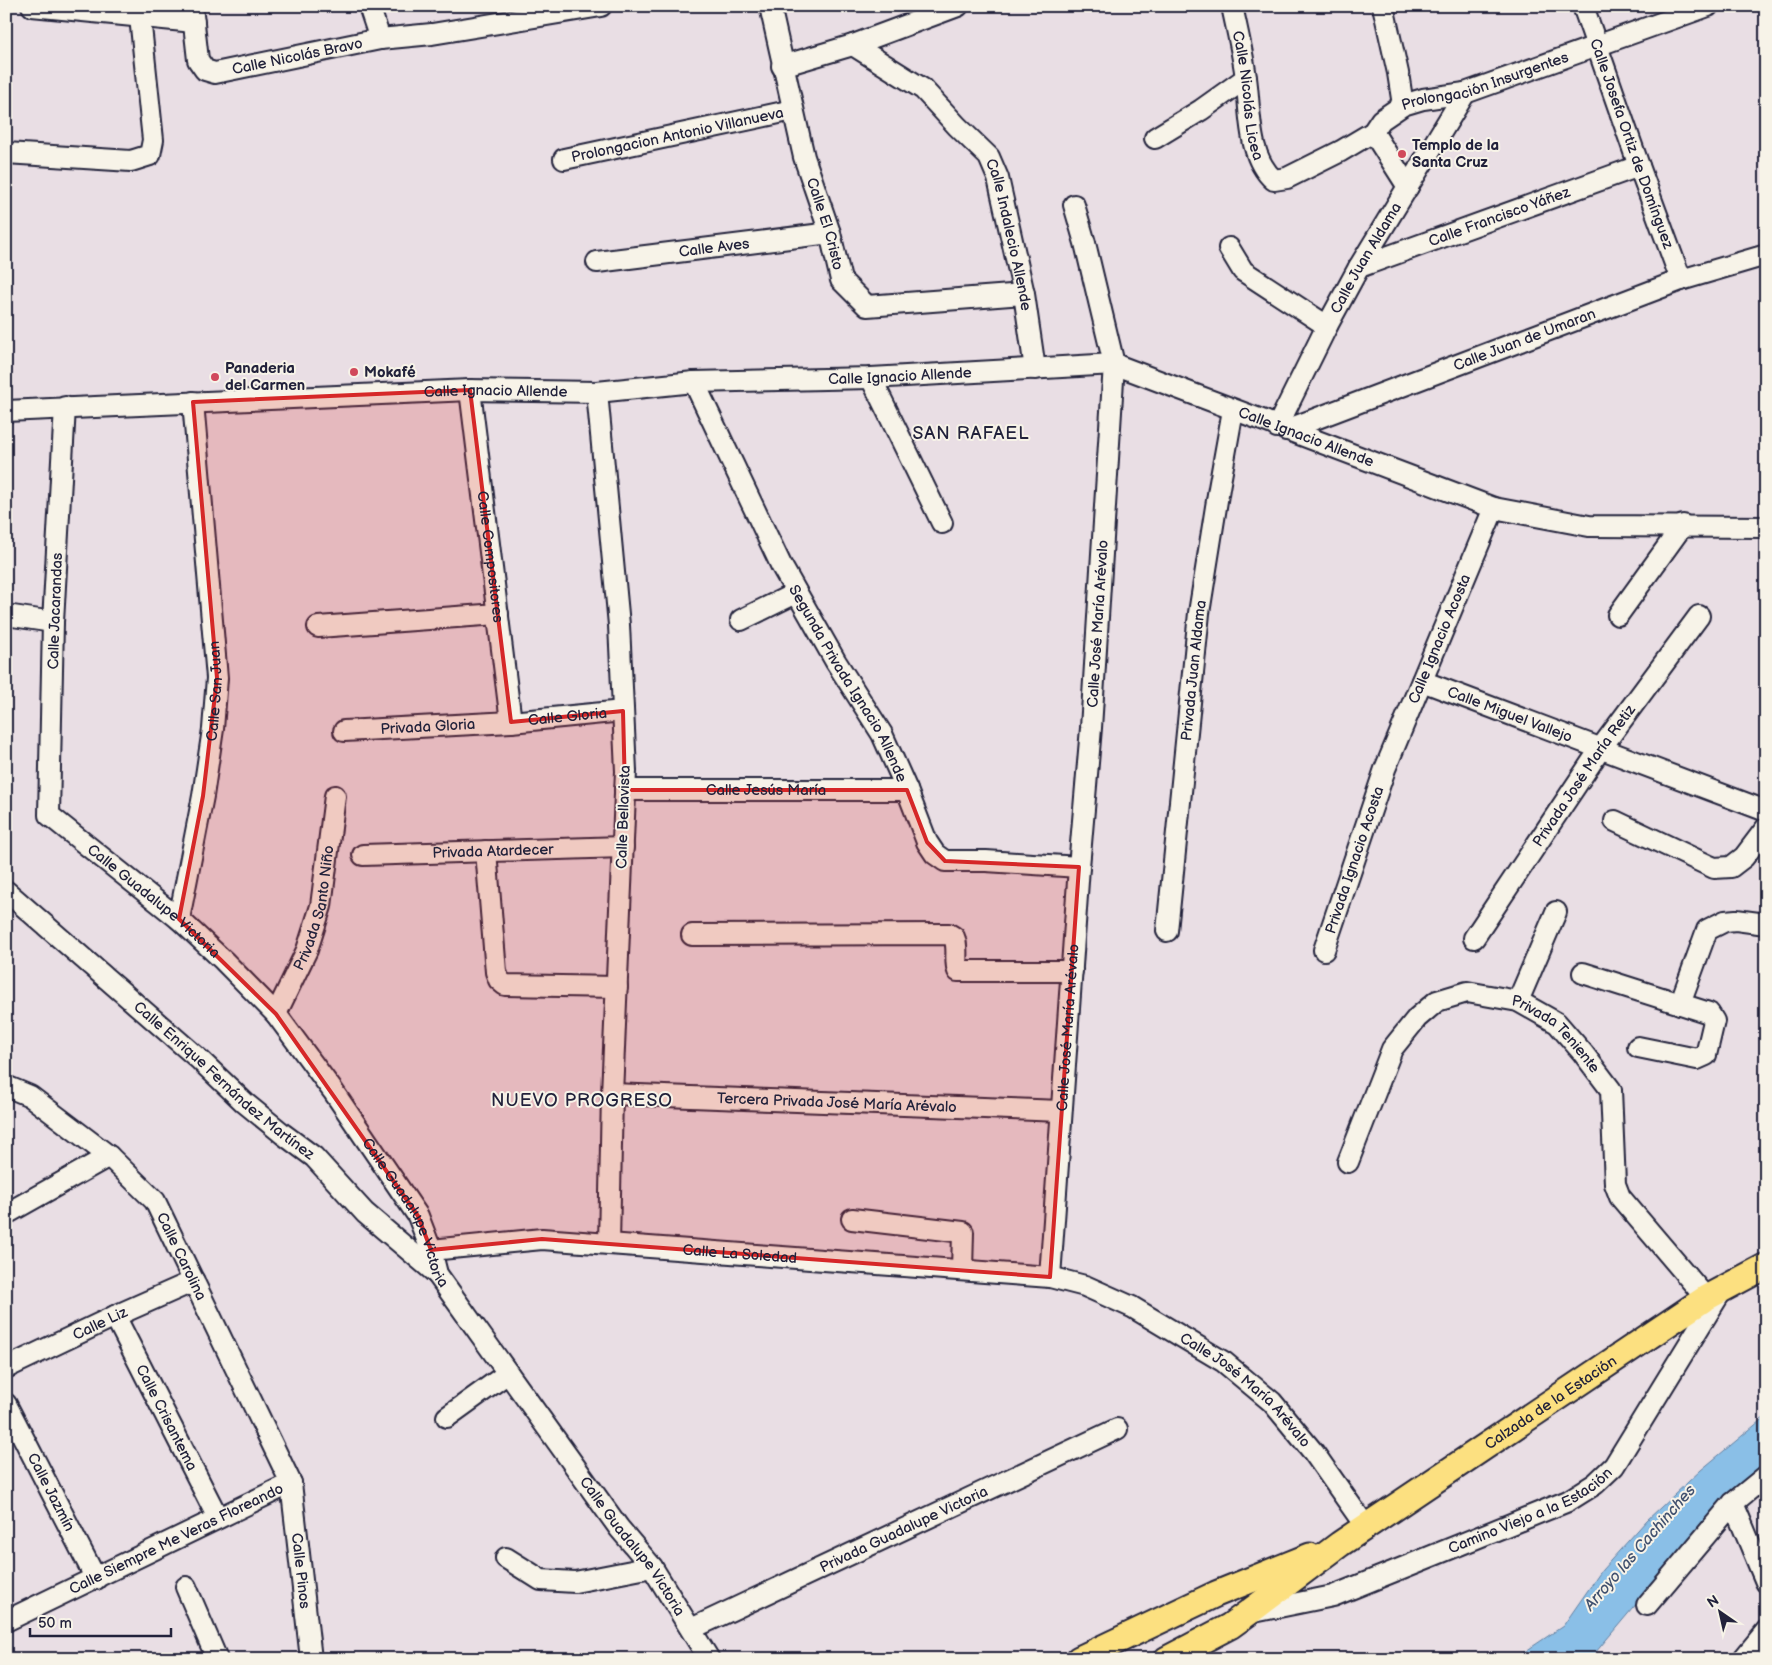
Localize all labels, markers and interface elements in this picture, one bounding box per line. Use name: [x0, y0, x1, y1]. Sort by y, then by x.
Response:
street label: Calle Nicolás Licea: [1228, 29, 1268, 163]
street label: Calle Nicolás Bravo: [230, 34, 364, 79]
street label: Calle Josefa Ortiz de Domínguez: [1585, 36, 1678, 252]
street label: Prolongación Insurgentes: [1399, 48, 1572, 115]
street label: Prolongacion Antonio Villanueva: [570, 103, 785, 167]
place label: Templo de la Santa Cruz: [1412, 136, 1499, 172]
marker: Templo de la Santa Cruz: [1396, 148, 1408, 160]
street label: Calle Indalecio Allende: [981, 156, 1035, 312]
street label: Calle El Cristo: [802, 175, 847, 272]
street label: Calle Francisco Yáñez: [1426, 182, 1573, 251]
street label: Calle Juan Aldama: [1326, 199, 1406, 317]
street label: Calle Aves: [678, 234, 751, 262]
street label: Calle Juan de Umaran: [1451, 304, 1598, 376]
place label: Panaderia del Carmen: [225, 359, 305, 395]
place label: Mokafé: [364, 363, 416, 382]
street label: Calle Ignacio Allende: [828, 363, 972, 389]
marker: Mokafé: [348, 366, 360, 378]
marker: Panaderia del Carmen: [209, 371, 221, 383]
street label: Calle Ignacio Allende: [423, 381, 568, 402]
street label: Calle Ignacio Allende: [1235, 403, 1377, 472]
district label: SAN RAFAEL: [912, 423, 1030, 444]
street label: Calle Compositores: [473, 490, 508, 624]
street label: Calle José María Arévalo: [1083, 539, 1113, 708]
street label: Calle Jacarandas: [44, 552, 67, 670]
street label: Calle Ignacio Acosta: [1404, 571, 1475, 707]
street label: Segunda Privada Ignacio Allende: [784, 582, 911, 785]
street label: Privada Juan Aldama: [1177, 599, 1211, 742]
street label: Calle San Juan: [202, 640, 227, 743]
street label: Calle Miguel Vallejo: [1444, 682, 1575, 747]
street label: Privada José María Retiz: [1529, 701, 1640, 851]
street label: Calle Gloria: [527, 704, 608, 730]
street label: Privada Gloria: [380, 715, 476, 739]
street label: Calle Bellavista: [612, 765, 635, 869]
street label: Calle Jesús María: [706, 781, 826, 800]
street label: Privada Ignacio Acosta: [1321, 784, 1388, 936]
street label: Calle Guadalupe Victoria: [83, 840, 224, 962]
street label: Privada Atardecer: [432, 840, 554, 863]
street label: Privada Santo Niño: [290, 844, 339, 974]
street label: Calle José María Arévalo: [1053, 943, 1084, 1112]
street label: Privada Teniente: [1510, 991, 1604, 1077]
street label: Calle Enrique Fernández Martínez: [130, 998, 319, 1165]
street label: Tercera Privada José María Arévalo: [717, 1089, 957, 1117]
district label: NUEVO PROGRESO: [491, 1090, 673, 1111]
street label: Calle Guadalupe Victoria: [358, 1134, 453, 1291]
street label: Calle Carolina: [152, 1209, 211, 1304]
street label: Calle La Soledad: [682, 1241, 798, 1268]
street label: Calle Liz: [70, 1302, 131, 1345]
street label: Calle José María Arévalo: [1176, 1329, 1314, 1451]
street label: Calzada de la Estación: [1481, 1352, 1620, 1454]
street label: Calle Crisantema: [131, 1361, 201, 1474]
street label: Calle Jazmín: [23, 1450, 79, 1535]
street label: Camino Viejo a la Estación: [1446, 1464, 1617, 1558]
street label: Calle Guadalupe Victoria: [575, 1473, 689, 1620]
street label: Calle Siempre Me Veras Floreando: [66, 1479, 287, 1599]
water label: Arroyo las Cachinches: [1580, 1481, 1700, 1615]
street label: Privada Guadalupe Victoria: [817, 1482, 991, 1577]
street label: Calle Pinos: [287, 1532, 314, 1610]
north arrow: [1694, 1588, 1744, 1638]
text: N: [1704, 1592, 1722, 1612]
scale bar: [30, 1605, 171, 1637]
text: 50 m: [38, 1614, 72, 1633]

